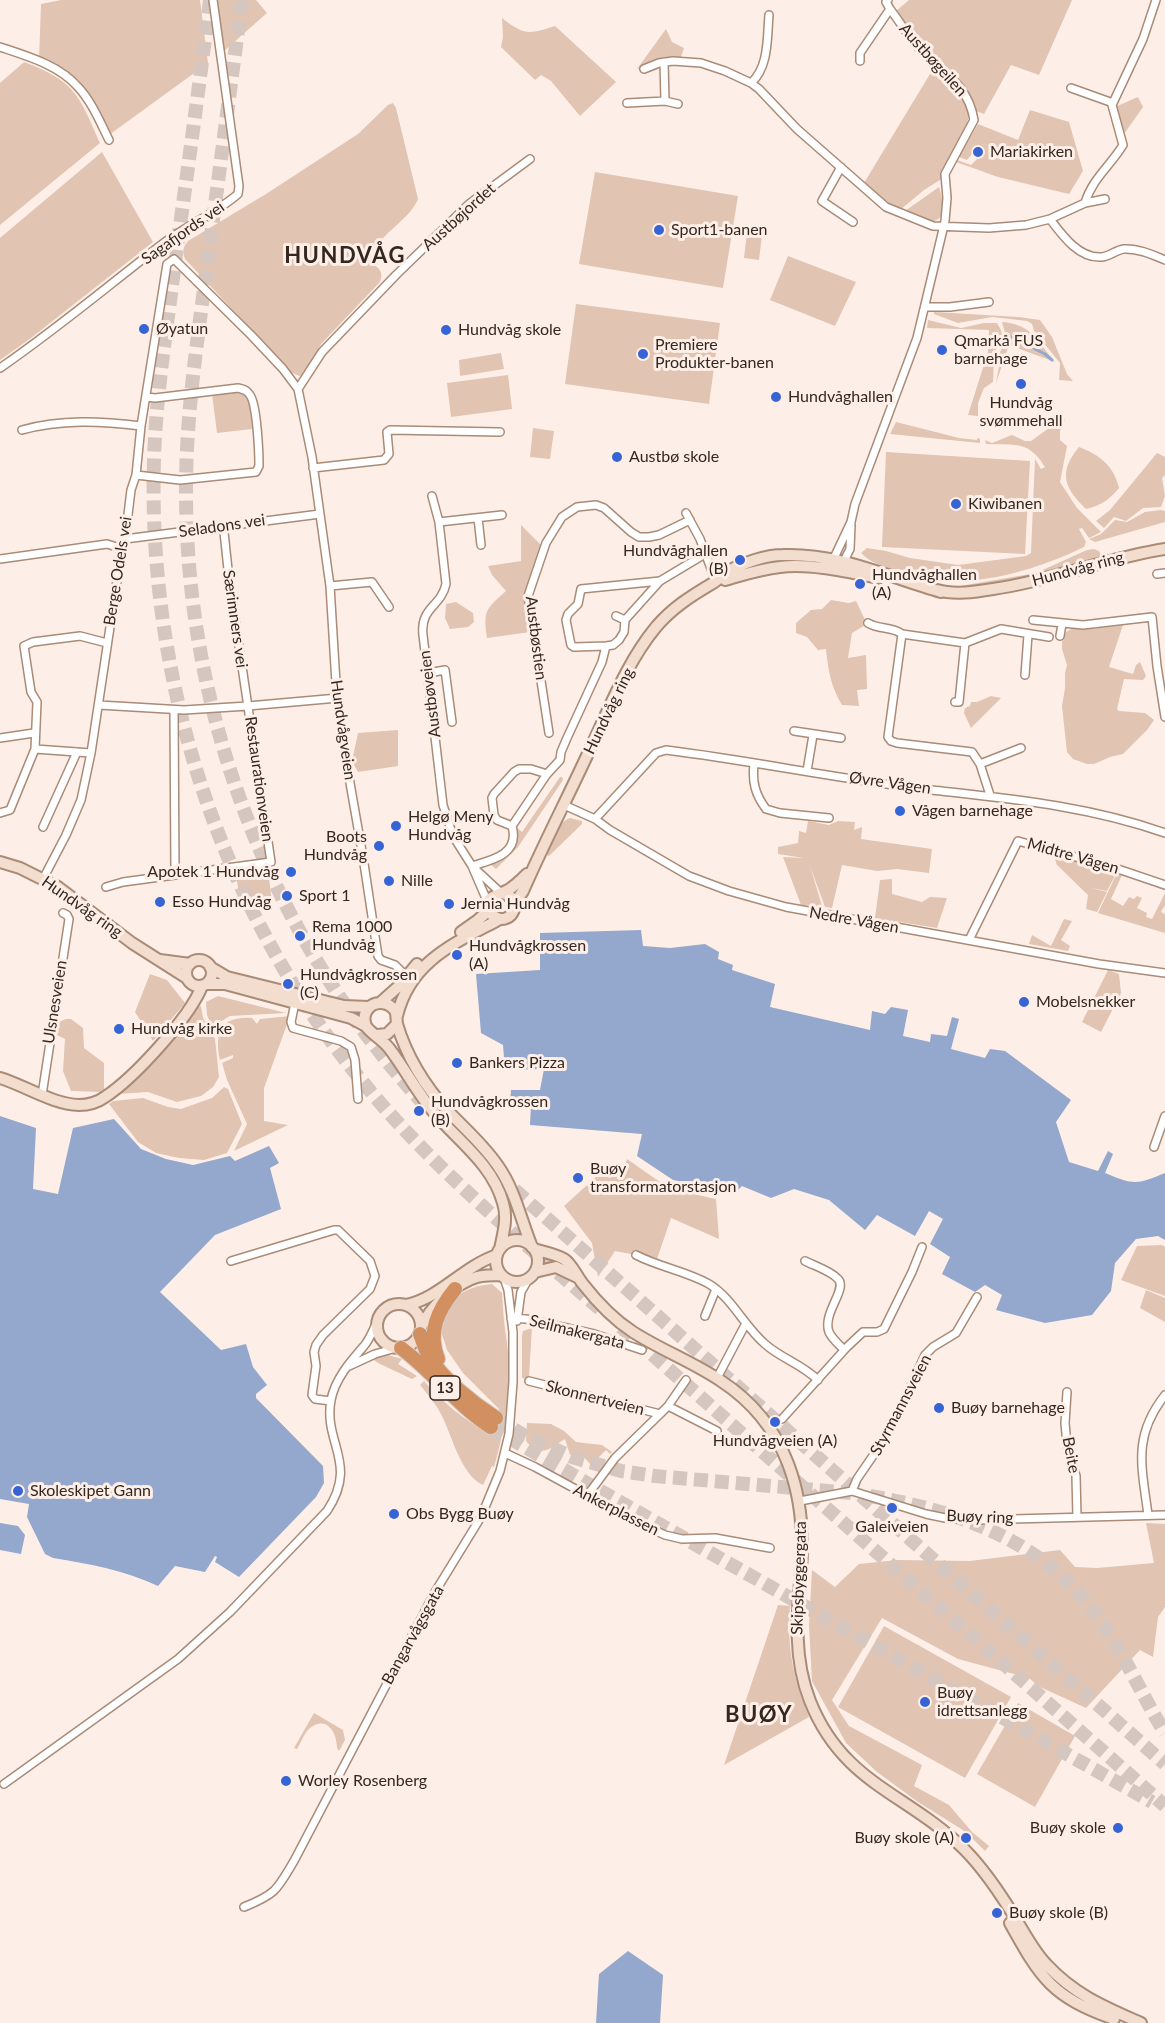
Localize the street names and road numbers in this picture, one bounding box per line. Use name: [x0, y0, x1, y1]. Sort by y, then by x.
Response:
street label: Austbøgeilen: [895, 19, 971, 101]
street label: Austbøjordet: [418, 179, 500, 255]
street label: Sagafjords vei: [138, 197, 228, 269]
street label: Seladons vei: [178, 510, 266, 542]
street label: Berge Odels vei: [100, 515, 136, 627]
street label: Hundvåg ring: [1030, 548, 1126, 590]
street label: Særimners vei: [219, 569, 251, 669]
street label: Austbøstien: [521, 595, 551, 681]
street label: Austbøveien: [415, 649, 445, 739]
street label: Hundvåg ring: [580, 664, 638, 758]
street label: Hundvågveien: [326, 679, 360, 781]
street label: Restaurationveien: [241, 715, 277, 843]
street label: Øvre Vågen: [848, 768, 932, 798]
street label: Midtre Vågen: [1025, 834, 1121, 878]
street label: Hundvåg ring: [38, 872, 126, 942]
street label: Nedre Vågen: [808, 903, 900, 937]
street label: Ulsnesveien: [39, 959, 71, 1045]
street label: Seilmakergata: [527, 1311, 627, 1353]
street label: Styrmannsveien: [866, 1351, 936, 1459]
road number: 13: [430, 1376, 460, 1400]
street label: Skonnertveien: [544, 1376, 646, 1420]
street label: Beite: [1058, 1435, 1084, 1475]
street label: Ankerplassen: [570, 1480, 662, 1540]
street label: Buøy ring: [946, 1506, 1014, 1528]
street label: Skipsbyggergata: [787, 1521, 811, 1635]
street label: Bangarvågsgata: [378, 1582, 448, 1688]

